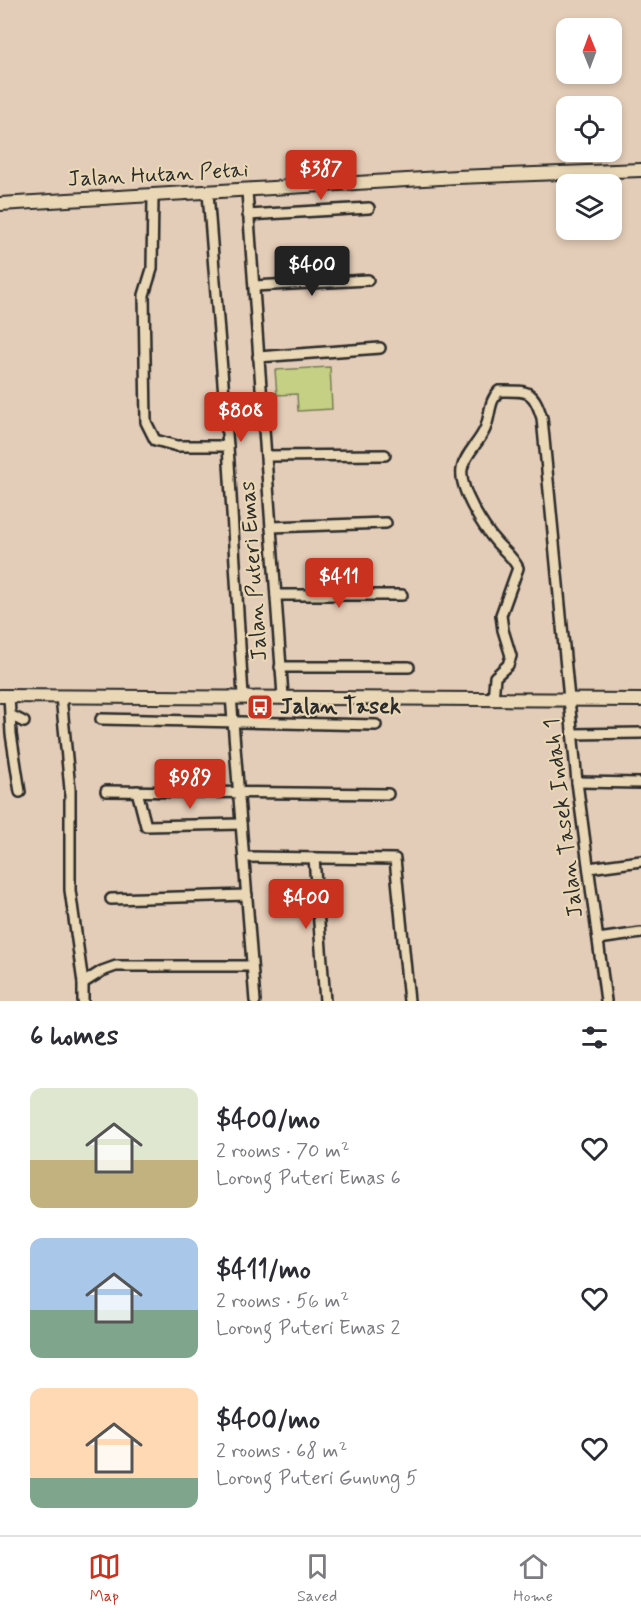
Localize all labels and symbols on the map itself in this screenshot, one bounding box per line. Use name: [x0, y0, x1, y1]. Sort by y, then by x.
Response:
north arrow: [556, 18, 622, 84]
pin: $387: [285, 150, 357, 201]
street label: Jalan Hutan Petai: [67, 156, 249, 194]
pin: $400: [276, 246, 348, 297]
pin: $808: [205, 392, 277, 443]
street label: Jalan Puteri Emas: [234, 480, 274, 662]
pin: $411: [303, 558, 375, 609]
bus stop icon: Jalan Tasek: [245, 692, 275, 722]
place label: Jalan Tasek: [280, 693, 401, 721]
street label: Jalan Tasek Indah 1: [538, 717, 590, 919]
pin: $989: [154, 759, 226, 810]
pin: $400: [270, 879, 342, 930]

